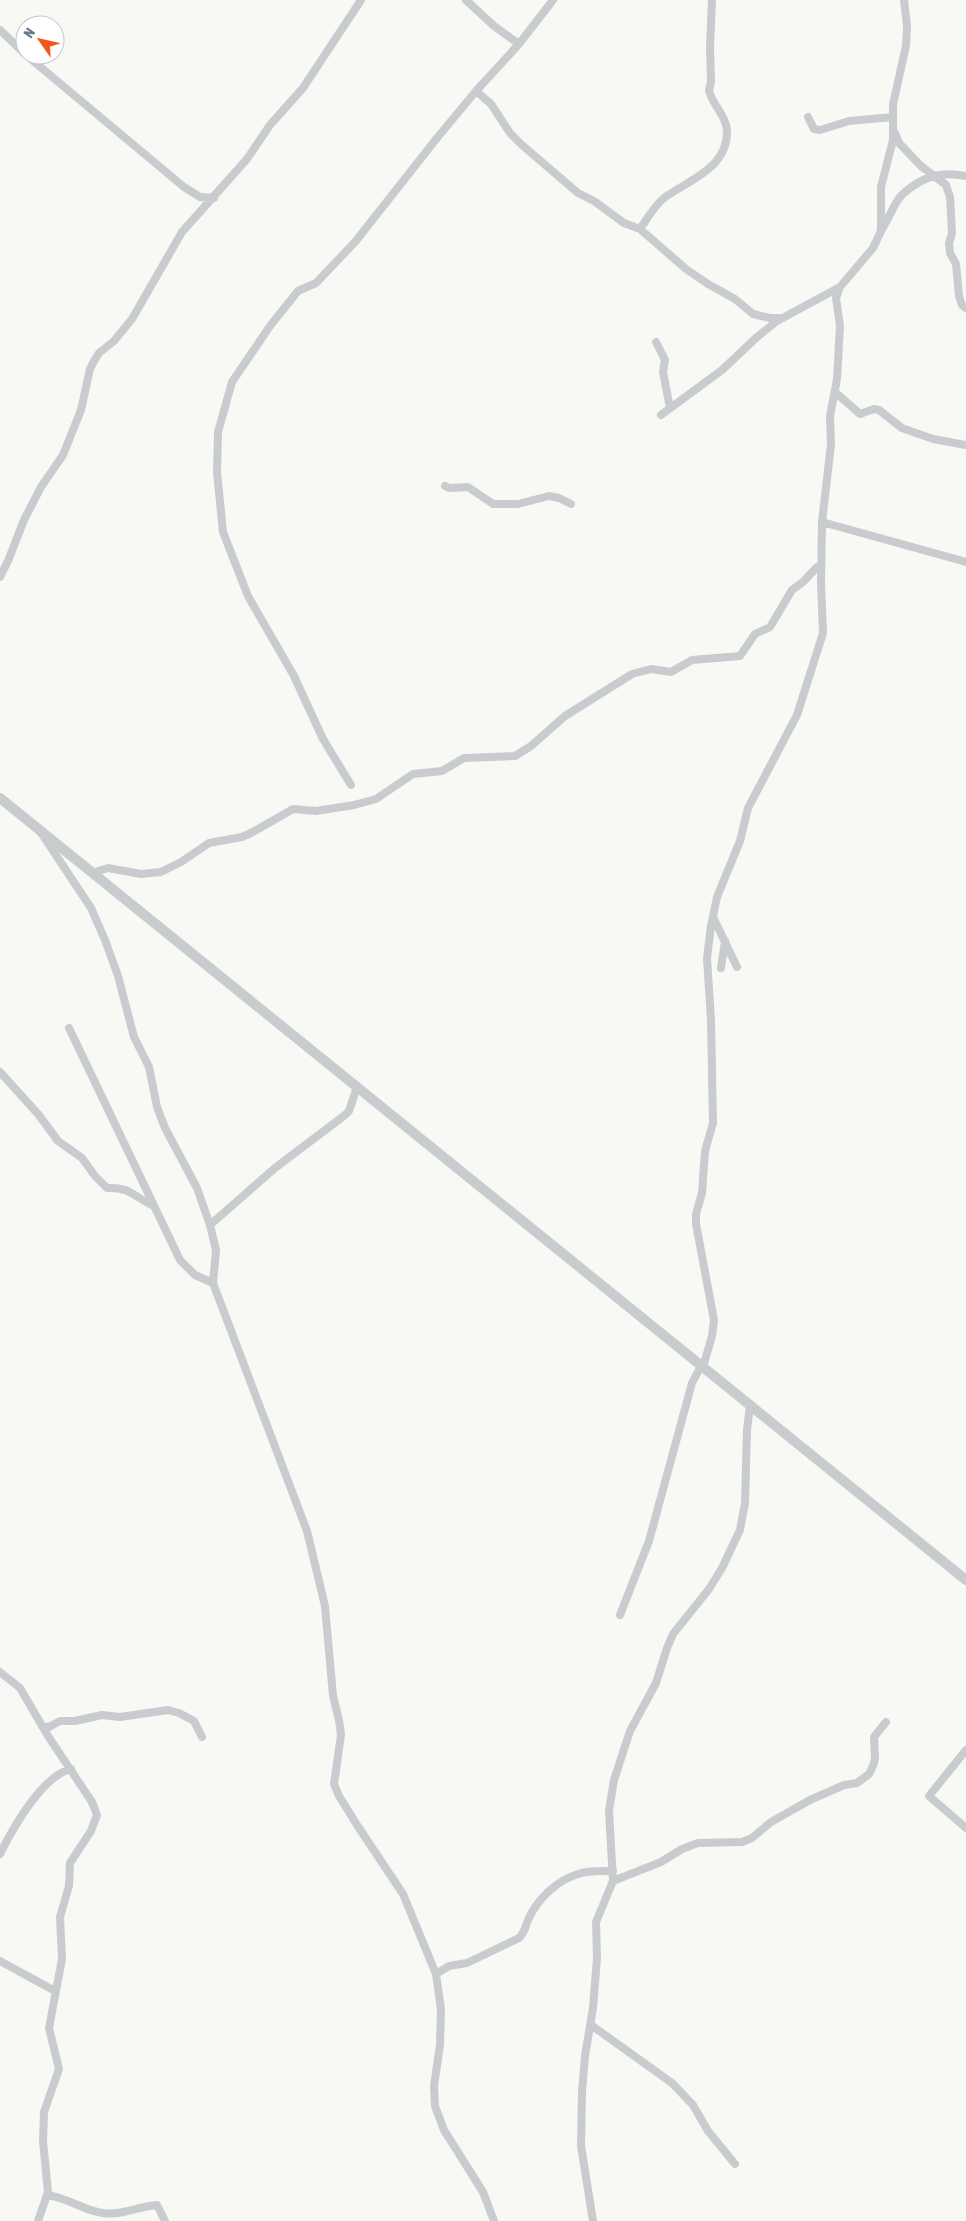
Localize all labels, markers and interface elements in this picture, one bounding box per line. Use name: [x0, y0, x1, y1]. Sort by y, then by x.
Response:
north arrow: [15, 15, 65, 65]
text: N: [20, 25, 38, 41]

